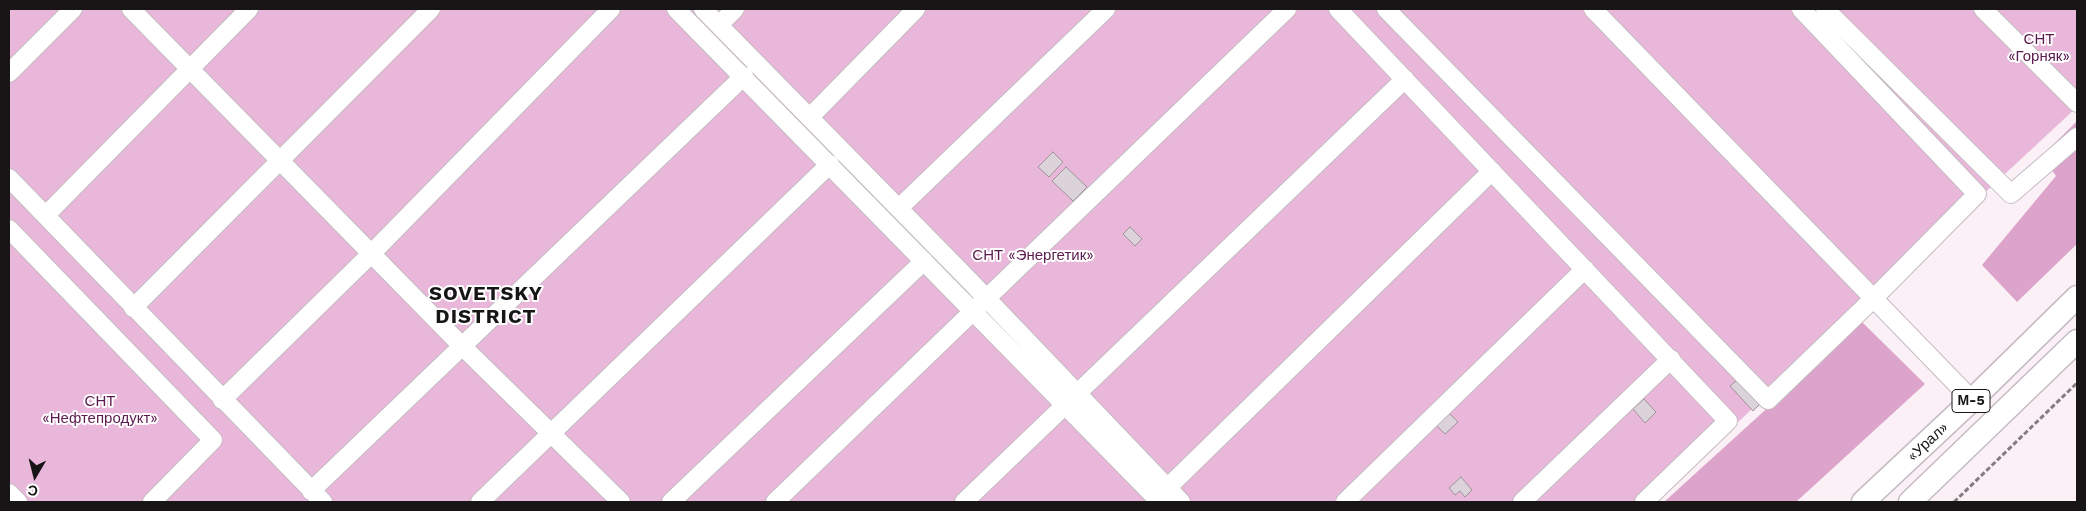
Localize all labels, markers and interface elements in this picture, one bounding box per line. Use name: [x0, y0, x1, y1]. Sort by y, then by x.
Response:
park label: СНТ «Горняк»: [2008, 31, 2070, 66]
park label: СНТ «Энергетик»: [972, 247, 1094, 265]
district label: SOVETSKY DISTRICT: [428, 282, 544, 329]
road number: М-5: [1952, 390, 1990, 412]
park label: СНТ «Нефтепродукт»: [42, 393, 158, 428]
street label: «Урал»: [1904, 419, 1952, 465]
north arrow: [10, 451, 60, 501]
text: С: [27, 482, 39, 499]

